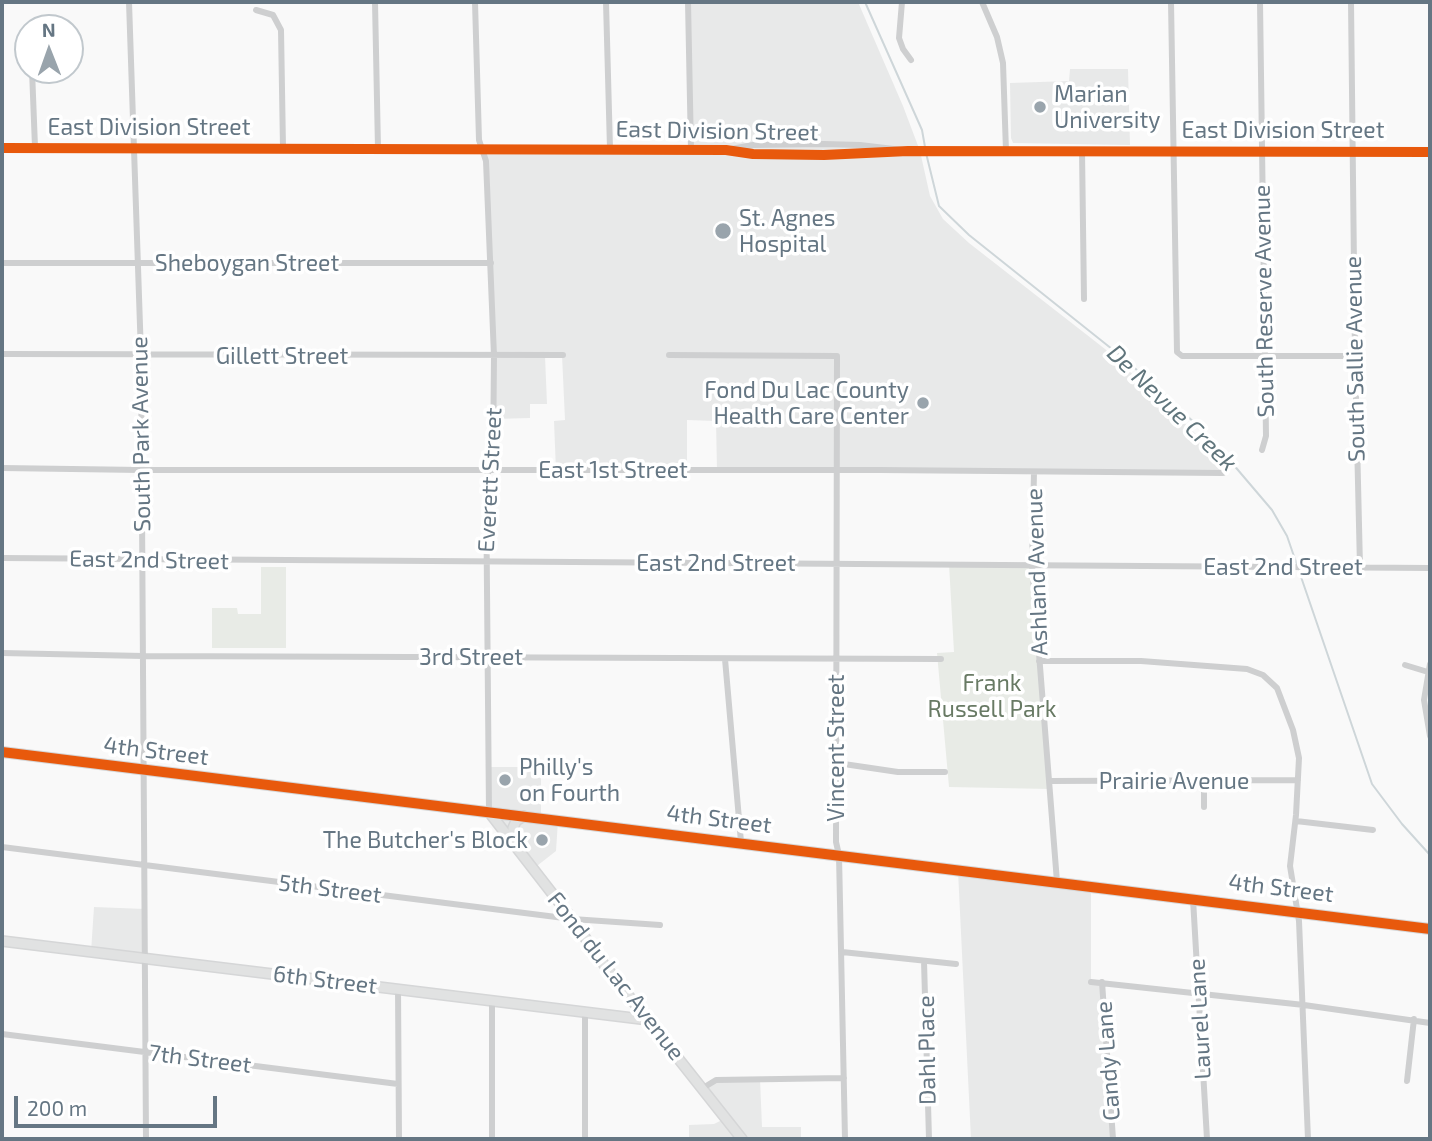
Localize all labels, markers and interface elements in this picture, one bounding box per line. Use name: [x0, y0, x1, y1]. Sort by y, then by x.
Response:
north arrow: [14, 14, 84, 84]
text: N: [42, 18, 56, 41]
place label: Marian University: [1054, 80, 1160, 134]
marker: Marian University: [1032, 99, 1048, 115]
street label: East Division Street: [48, 113, 250, 141]
street label: East Division Street: [615, 115, 819, 147]
street label: East Division Street: [1182, 116, 1384, 144]
street label: South Reserve Avenue: [1248, 184, 1280, 418]
place label: St. Agnes Hospital: [739, 204, 835, 258]
marker: St. Agnes Hospital: [713, 221, 733, 241]
street label: Sheboygan Street: [155, 249, 339, 277]
street label: South Sallie Avenue: [1339, 256, 1371, 462]
street label: South Park Avenue: [125, 336, 157, 532]
water label: De Nevue Creek: [1101, 339, 1243, 477]
street label: Gillett Street: [216, 342, 348, 370]
place label: Fond Du Lac County Health Care Center: [704, 376, 909, 430]
marker: Fond Du Lac County Health Care Center: [915, 395, 931, 411]
street label: Everett Street: [472, 407, 508, 553]
street label: East 1st Street: [538, 456, 688, 484]
street label: Ashland Avenue: [1020, 488, 1054, 656]
street label: East 2nd Street: [69, 545, 229, 575]
street label: East 2nd Street: [636, 549, 796, 577]
street label: East 2nd Street: [1203, 553, 1363, 581]
street label: 3rd Street: [419, 643, 523, 671]
park label: Frank Russell Park: [928, 669, 1056, 723]
street label: Vincent Street: [822, 674, 850, 822]
street label: 4th Street: [102, 731, 210, 771]
place label: Philly's on Fourth: [519, 753, 620, 807]
street label: Prairie Avenue: [1099, 767, 1249, 795]
marker: Philly's on Fourth: [497, 772, 513, 788]
street label: 4th Street: [665, 799, 773, 839]
place label: The Butcher's Block: [323, 826, 528, 854]
marker: The Butcher's Block: [534, 832, 550, 848]
street label: 4th Street: [1227, 868, 1335, 908]
street label: 5th Street: [277, 869, 383, 909]
street label: Fond du Lac Avenue: [542, 886, 690, 1066]
street label: Laurel Lane: [1183, 958, 1217, 1080]
street label: 6th Street: [272, 960, 378, 1000]
street label: Dahl Place: [912, 995, 942, 1105]
street label: Candy Lane: [1090, 1000, 1126, 1122]
street label: 7th Street: [147, 1039, 253, 1079]
scale bar: [18, 1082, 220, 1126]
text: 200 m: [27, 1095, 87, 1120]

